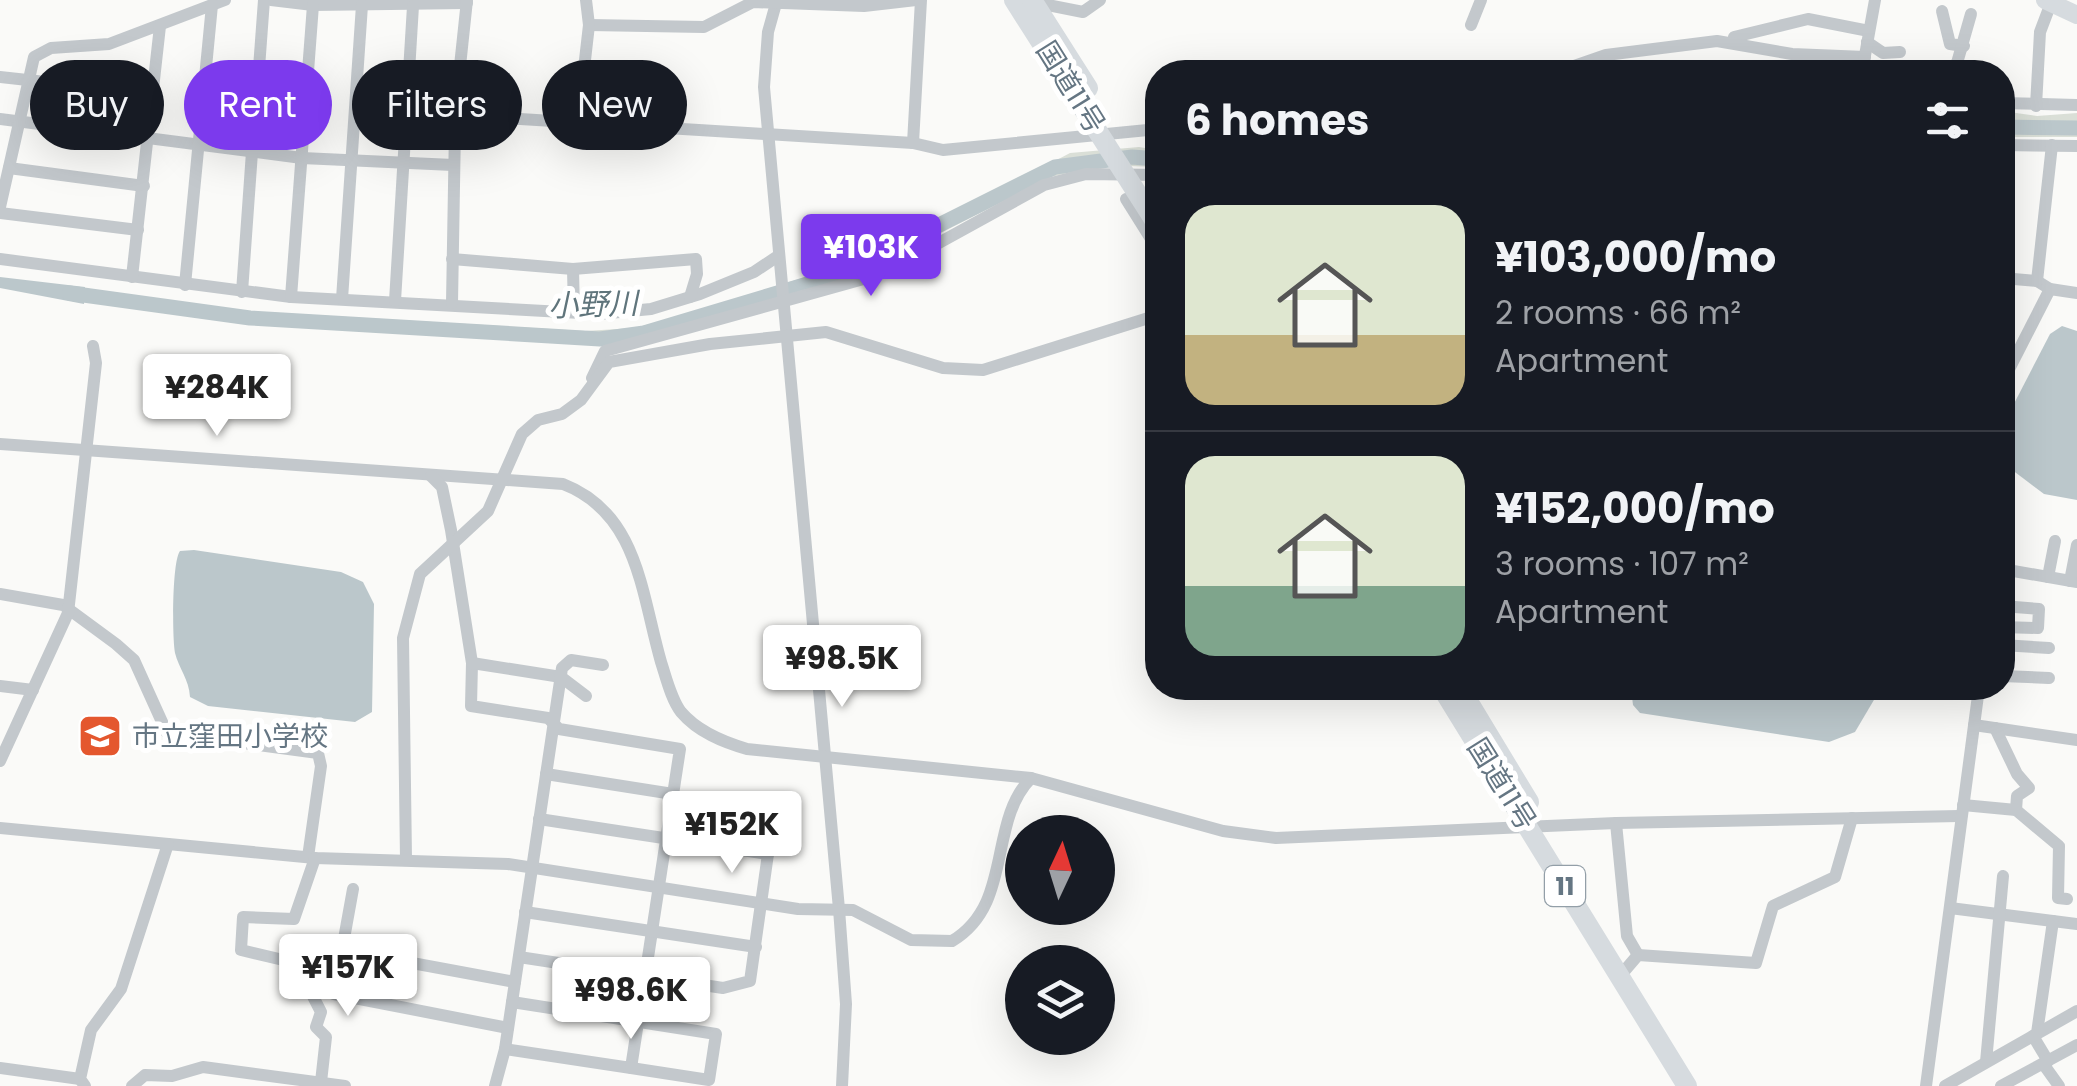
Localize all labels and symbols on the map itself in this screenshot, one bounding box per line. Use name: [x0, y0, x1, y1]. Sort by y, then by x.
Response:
street label: 国道11号: [1027, 34, 1114, 141]
pin: ¥103K: [801, 214, 941, 299]
water label: 小野川: [547, 281, 642, 328]
pin: ¥284K: [147, 354, 287, 439]
pin: ¥98.5K: [761, 625, 923, 710]
school or university icon: 市立窪田小学校: [77, 713, 123, 759]
place label: 市立窪田小学校: [132, 717, 328, 756]
street label: 国道11号: [1458, 731, 1545, 838]
pin: ¥152K: [662, 791, 802, 876]
north arrow: [1005, 815, 1115, 925]
road number: 11: [1545, 866, 1585, 906]
pin: ¥157K: [278, 934, 418, 1019]
pin: ¥98.6K: [550, 957, 712, 1042]

